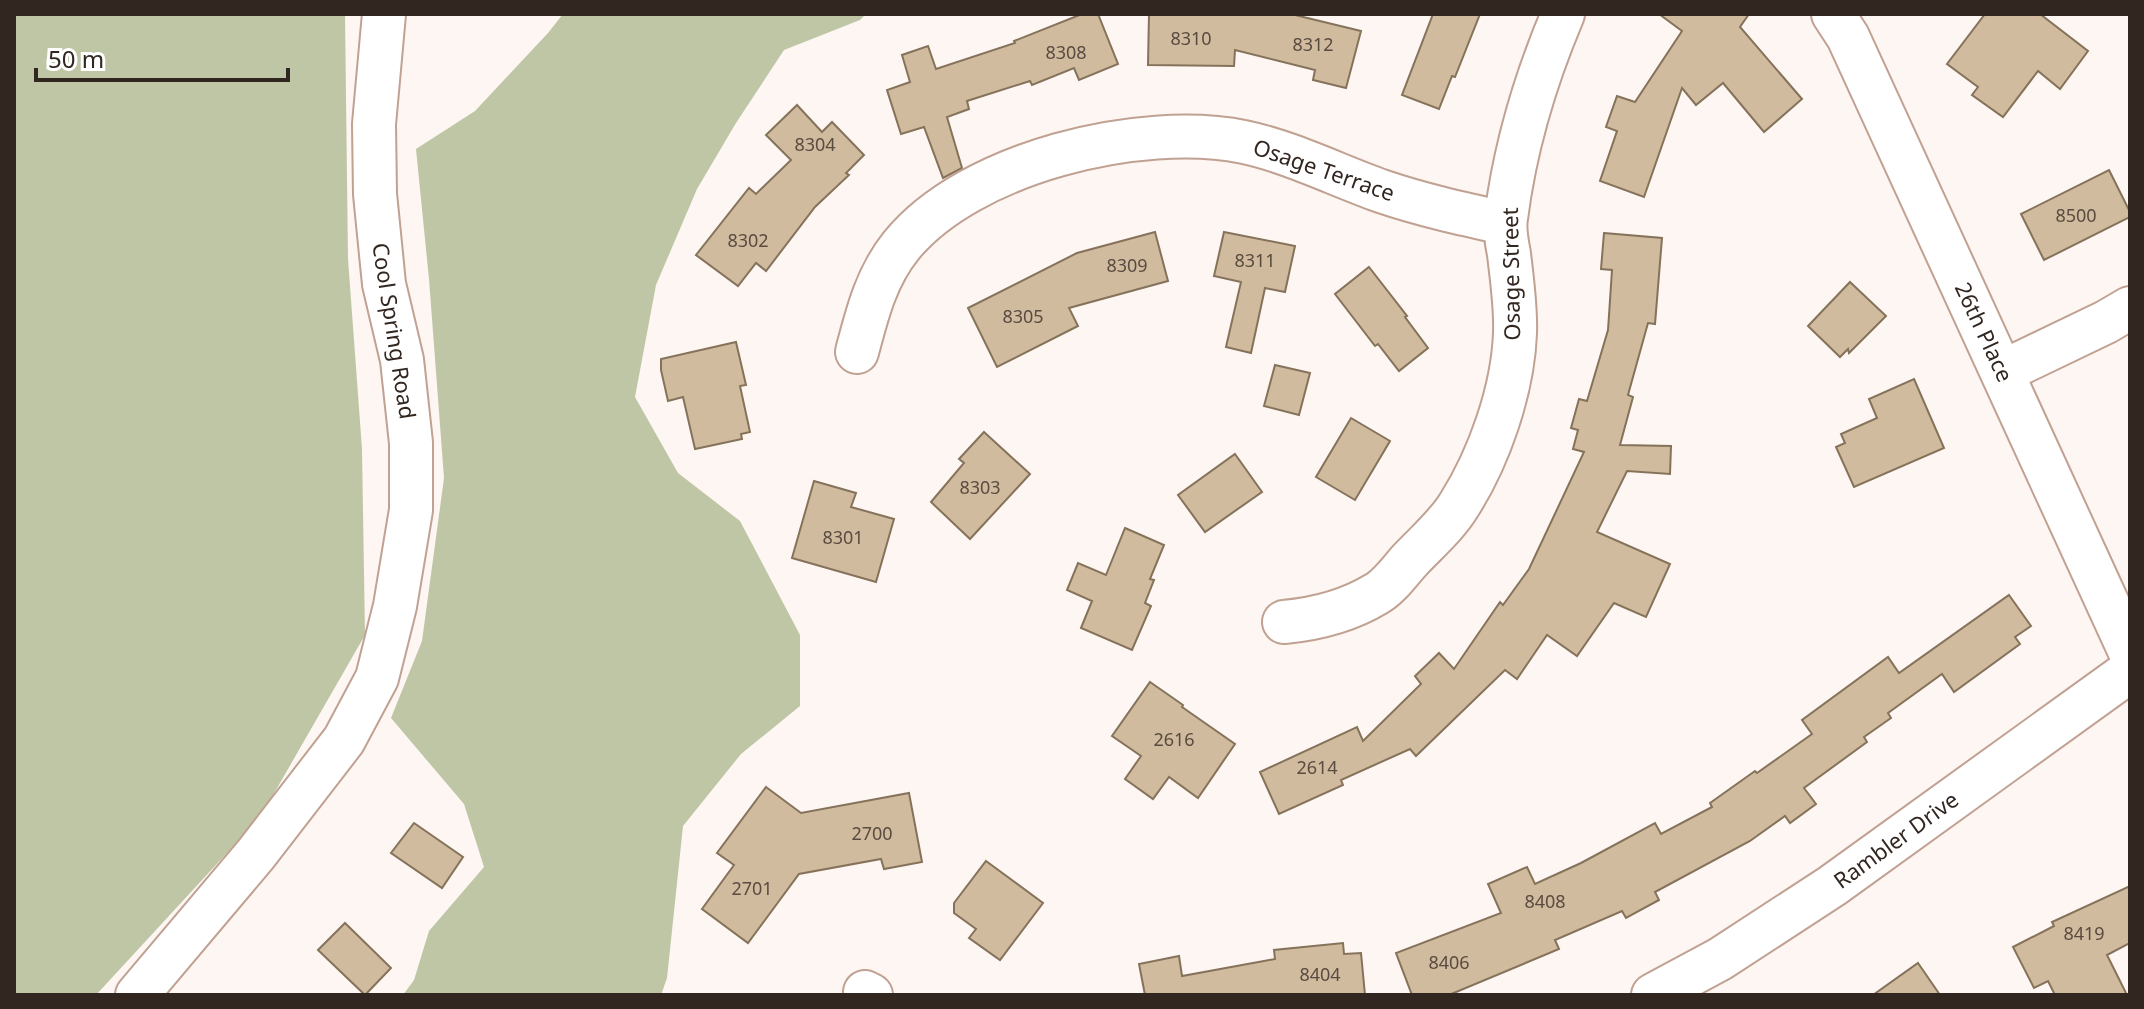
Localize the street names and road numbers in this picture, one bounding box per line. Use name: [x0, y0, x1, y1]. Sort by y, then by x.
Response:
street label: Osage Terrace: [1250, 131, 1399, 207]
street label: Osage Street: [1494, 207, 1526, 341]
street label: Cool Spring Road: [366, 241, 424, 421]
street label: 26th Place: [1949, 277, 2021, 386]
street label: Rambler Drive: [1827, 784, 1964, 895]

